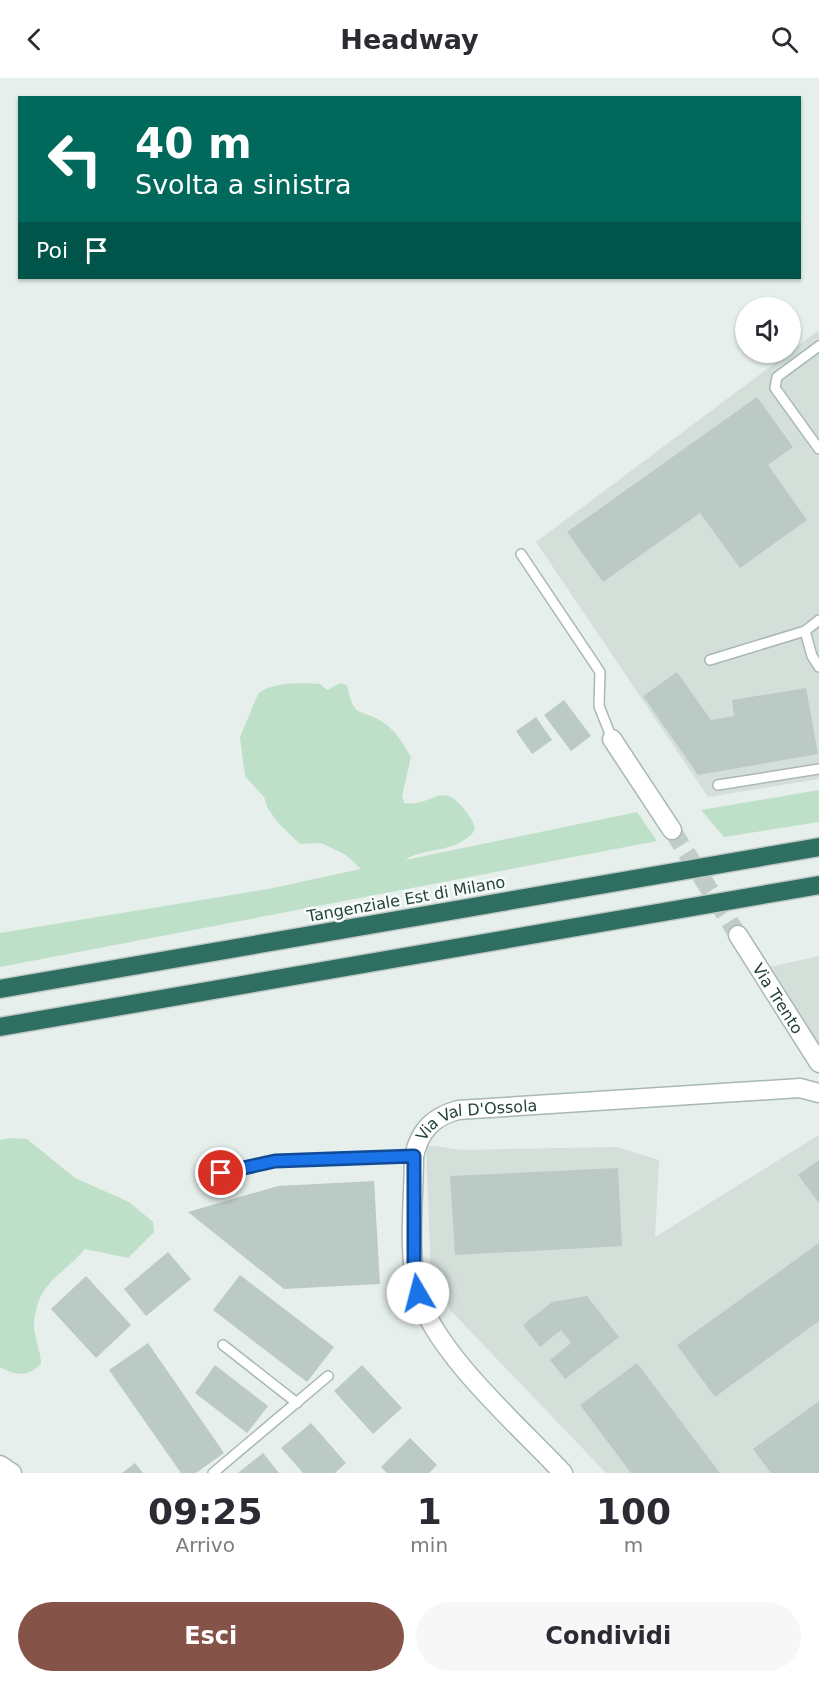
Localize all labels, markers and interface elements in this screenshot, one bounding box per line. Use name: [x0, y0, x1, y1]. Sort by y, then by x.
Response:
icon: back: [18, 23, 51, 56]
icon: search: [768, 23, 801, 56]
text: Headway: [340, 24, 479, 55]
text: 40 m: [135, 119, 252, 168]
icon: left: [36, 120, 114, 198]
text: Svolta a sinistra: [135, 169, 351, 200]
icon: arrive: [80, 234, 113, 267]
text: Poi: [36, 238, 68, 263]
map controls: [735, 297, 801, 363]
button: sound: [735, 297, 801, 363]
street label: Tangenziale Est di Milano: [304, 872, 507, 926]
street label: Via Trento: [749, 960, 807, 1037]
street label: Via Val D'Ossola: [411, 1095, 538, 1144]
pin: [195, 1147, 246, 1198]
icon: arrive: [204, 1156, 237, 1189]
position arrow: [386, 1261, 450, 1325]
text: 09:25: [148, 1491, 262, 1532]
text: 1: [417, 1491, 442, 1532]
text: 100: [596, 1491, 671, 1532]
text: Arrivo: [175, 1533, 235, 1557]
text: min: [410, 1533, 448, 1557]
text: m: [624, 1533, 643, 1557]
button: Esci: [18, 1602, 404, 1671]
button: Condividi: [416, 1602, 801, 1671]

